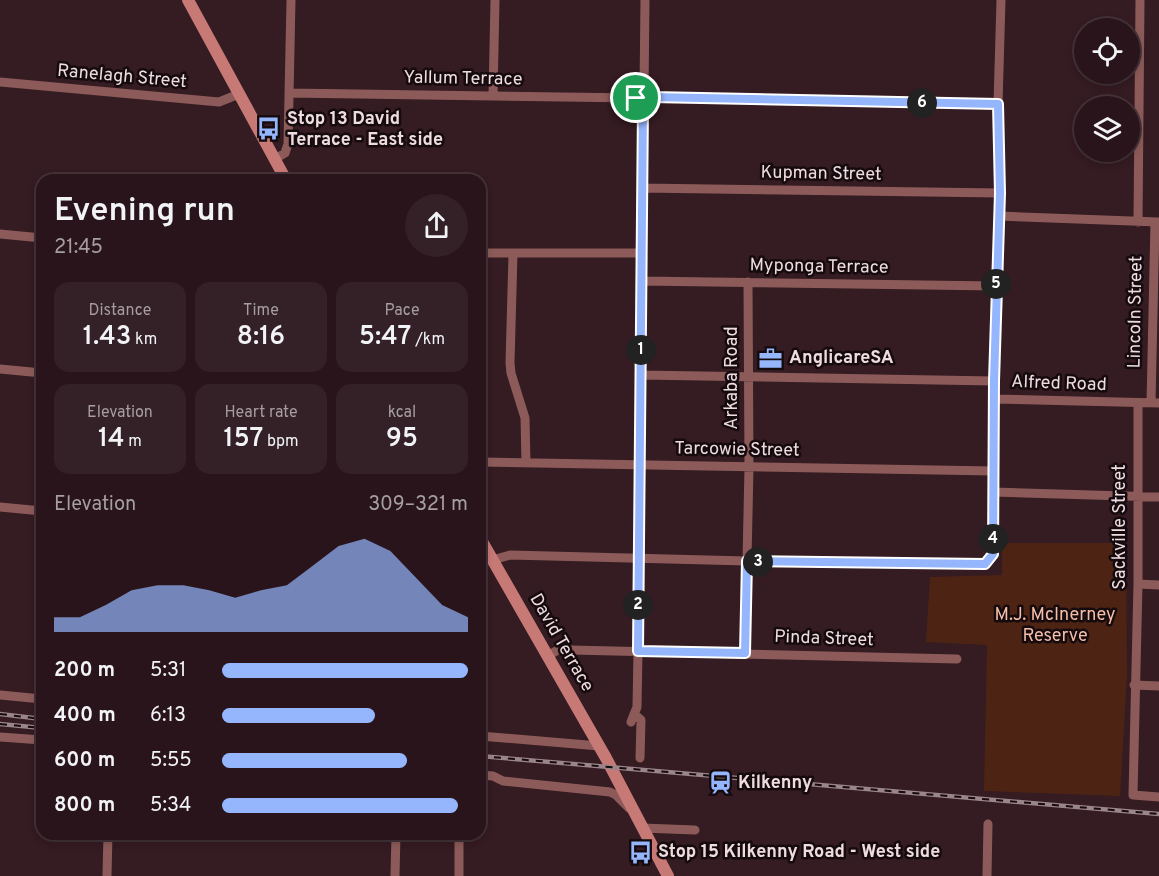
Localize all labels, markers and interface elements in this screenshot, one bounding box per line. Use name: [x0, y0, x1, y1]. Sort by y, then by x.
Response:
map controls: [1074, 18, 1140, 162]
button: locate: [1074, 18, 1140, 84]
street label: Ranelagh Street: [56, 60, 188, 94]
street label: Yallum Terrace: [403, 66, 523, 92]
pin: [610, 72, 661, 123]
icon: arrive: [619, 81, 652, 114]
pin: 6: [907, 88, 937, 118]
text: 6: [917, 93, 927, 113]
button: layers: [1074, 96, 1140, 162]
place label: Stop 13 David Terrace - East side: [287, 108, 443, 152]
bus stop icon: Stop 13 David Terrace - East side: [256, 116, 282, 142]
street label: Kupman Street: [760, 161, 882, 187]
text: Evening run: [54, 191, 235, 233]
button: share: [405, 194, 468, 257]
text: 21:45: [54, 235, 103, 261]
street label: Myponga Terrace: [749, 254, 889, 280]
street label: Lincoln Street: [1124, 255, 1148, 369]
pin: 5: [981, 269, 1011, 299]
text: 5: [991, 274, 1001, 294]
text: Distance: [89, 301, 151, 321]
text: Time: [243, 301, 279, 321]
text: Pace: [384, 301, 420, 321]
text: 1.43: [83, 321, 131, 354]
text: 8:16: [237, 321, 285, 354]
text: 5:47: [359, 321, 411, 354]
street label: Arkaba Road: [721, 326, 744, 430]
text: km: [131, 330, 157, 350]
text: /km: [411, 330, 445, 350]
pin: 1: [626, 335, 656, 365]
text: 1: [638, 340, 644, 360]
office icon: AnglicareSA: [758, 345, 784, 371]
place label: AnglicareSA: [789, 347, 894, 370]
street label: Alfred Road: [1011, 371, 1107, 397]
text: Elevation: [87, 403, 153, 423]
text: Heart rate: [224, 403, 298, 423]
text: kcal: [388, 403, 416, 423]
text: 14: [98, 423, 125, 456]
text: 157: [223, 423, 263, 456]
text: 95: [386, 423, 418, 456]
text: m: [125, 432, 142, 452]
text: bpm: [263, 432, 299, 452]
street label: Tarcowie Street: [674, 437, 800, 463]
street label: Sackville Street: [1109, 464, 1132, 590]
text: Elevation: [54, 492, 136, 518]
text: 309–321 m: [368, 492, 468, 518]
pin: 4: [978, 524, 1008, 554]
text: 4: [988, 529, 998, 549]
pin: 3: [743, 547, 773, 577]
text: 3: [753, 552, 763, 572]
street label: David Terrace: [524, 590, 598, 696]
pin: 2: [623, 590, 653, 620]
text: 2: [633, 595, 643, 615]
park label: M.J. McInerney Reserve: [995, 604, 1115, 648]
street label: Pinda Street: [774, 626, 874, 652]
text: 200 m: [54, 658, 115, 684]
text: 5:31: [150, 658, 186, 684]
text: 400 m: [54, 703, 116, 729]
text: 6:13: [150, 703, 186, 729]
text: 600 m: [54, 748, 115, 774]
text: 5:55: [150, 748, 192, 774]
station icon: Kilkenny: [707, 770, 733, 796]
place label: Kilkenny: [738, 772, 812, 795]
text: 800 m: [54, 793, 115, 819]
text: 5:34: [150, 793, 191, 819]
bus stop icon: Stop 15 Kilkenny Road - West side: [627, 839, 653, 865]
place label: Stop 15 Kilkenny Road - West side: [658, 841, 940, 864]

